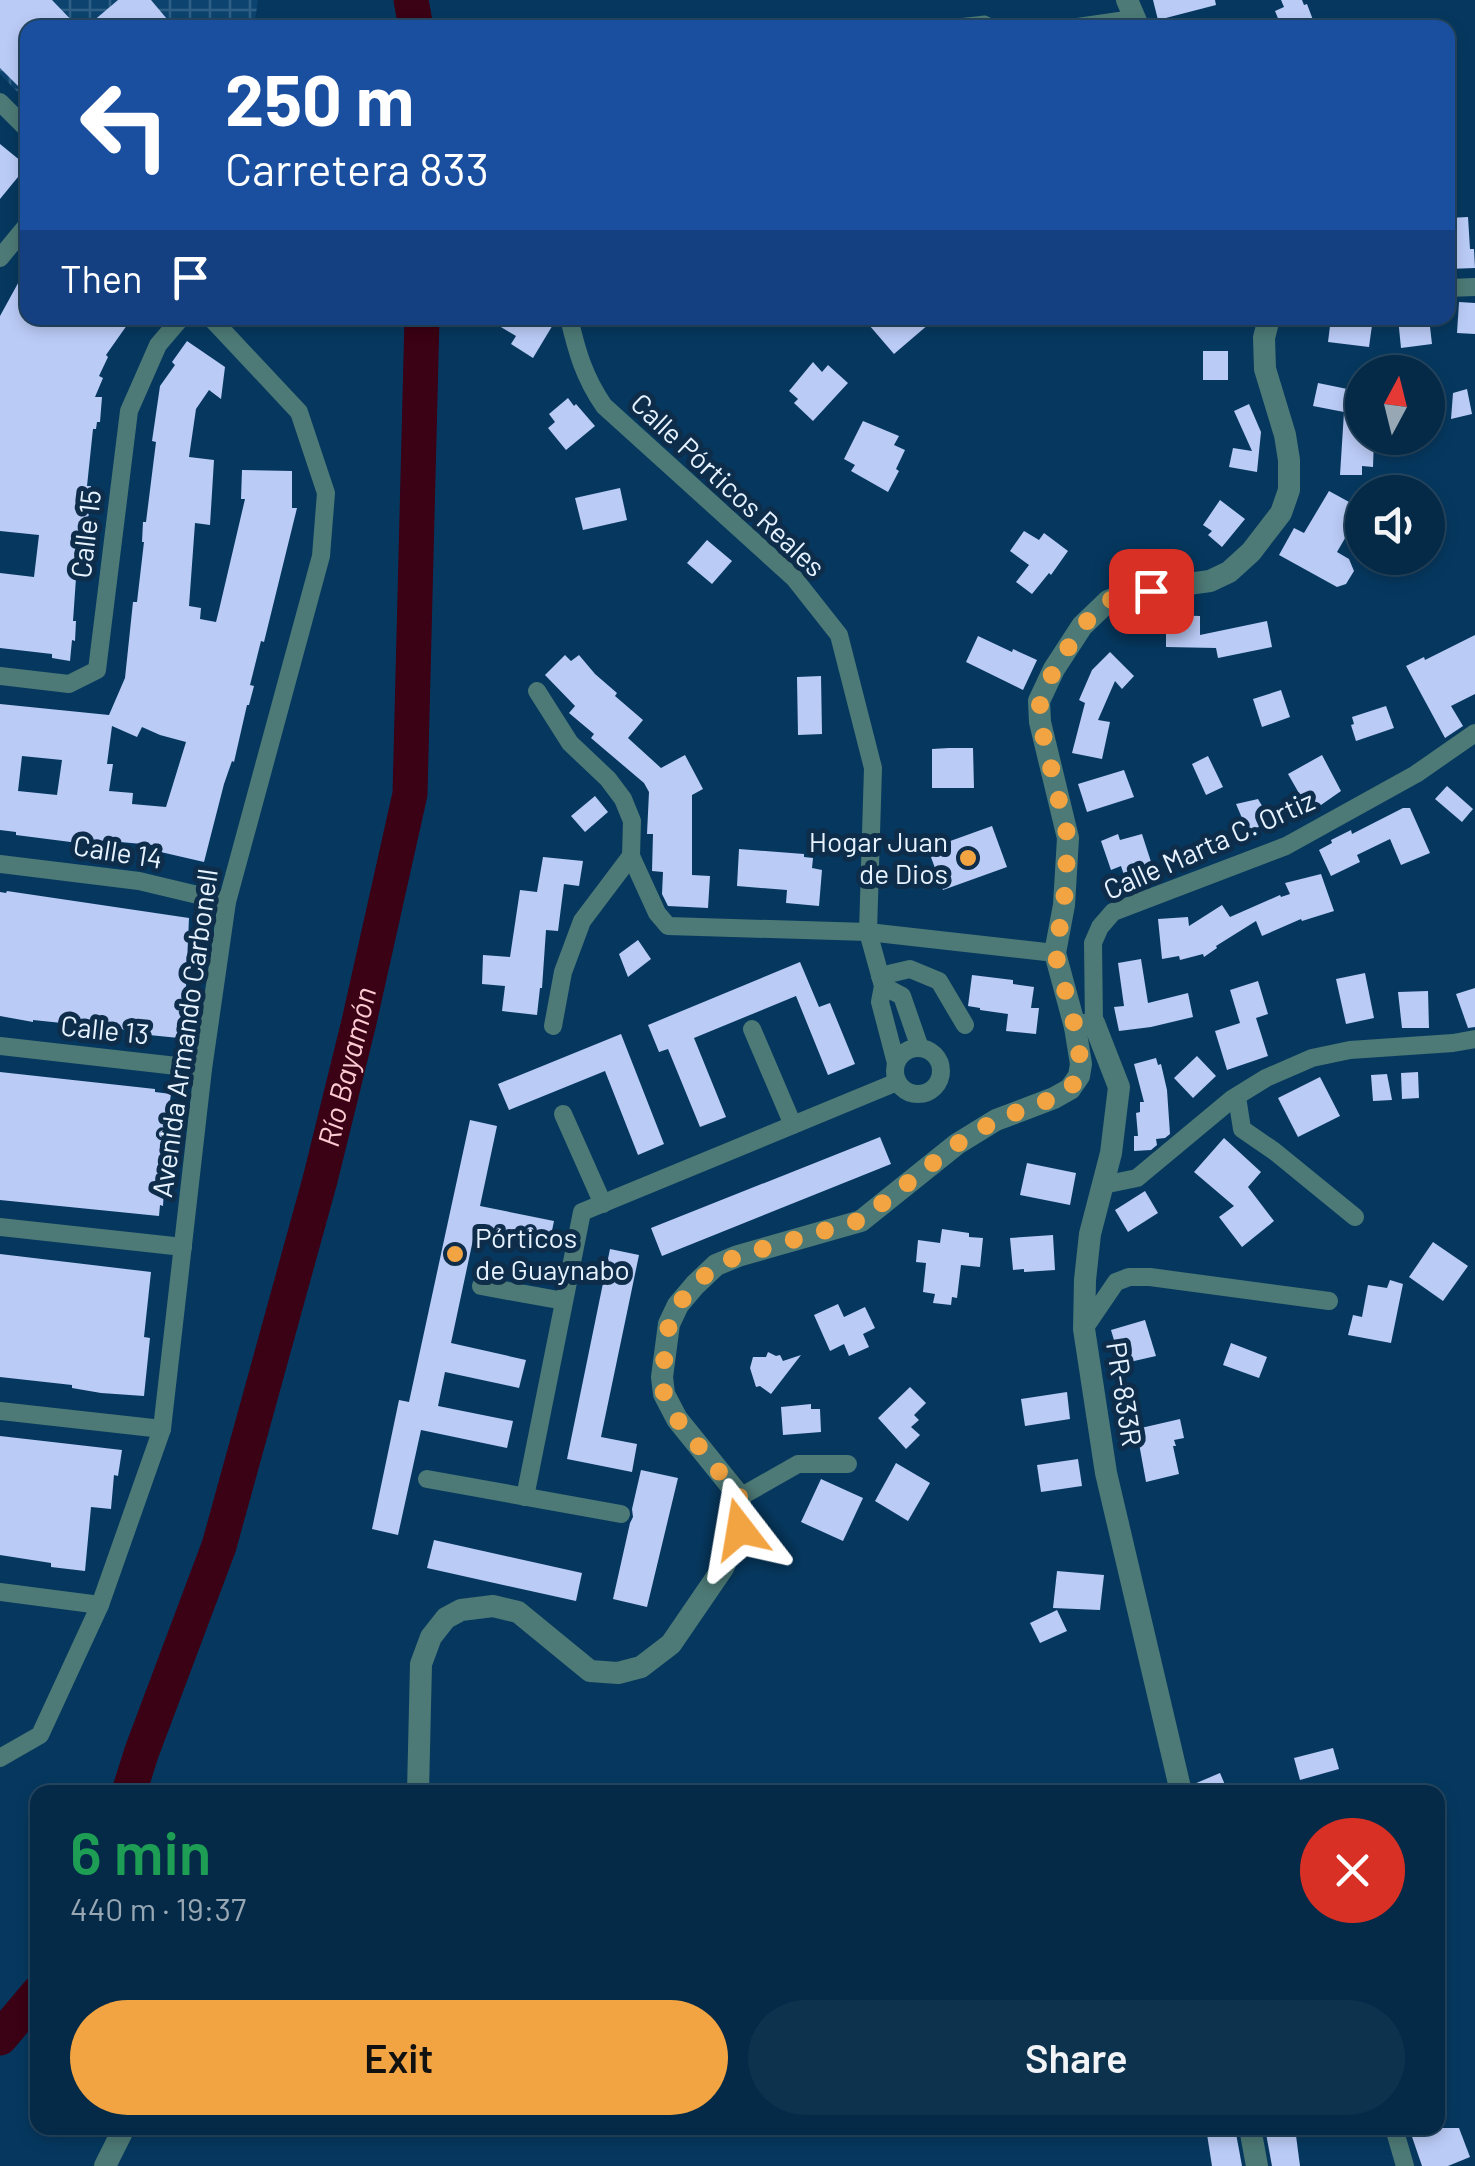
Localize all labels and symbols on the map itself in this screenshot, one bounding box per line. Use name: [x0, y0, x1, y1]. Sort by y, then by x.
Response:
north arrow: [1345, 355, 1445, 455]
street label: Calle Pórticos Reales: [625, 386, 833, 583]
street label: Calle 15: [63, 488, 107, 580]
pin: [1109, 549, 1194, 634]
street label: Calle Marta C. Ortiz: [1098, 782, 1319, 906]
place label: Hogar Juan de Dios: [809, 824, 948, 890]
street label: Calle 14: [71, 827, 165, 875]
marker: Hogar Juan de Dios: [957, 847, 979, 869]
street label: Avenida Armando Carbonell: [144, 866, 224, 1199]
water label: Río Bayamón: [309, 983, 382, 1150]
street label: Calle 13: [59, 1007, 151, 1051]
place label: Pórticos de Guaynabo: [475, 1220, 630, 1286]
marker: Pórticos de Guaynabo: [444, 1243, 466, 1265]
street label: PR-833R: [1100, 1339, 1150, 1448]
position arrow: [688, 1477, 792, 1581]

